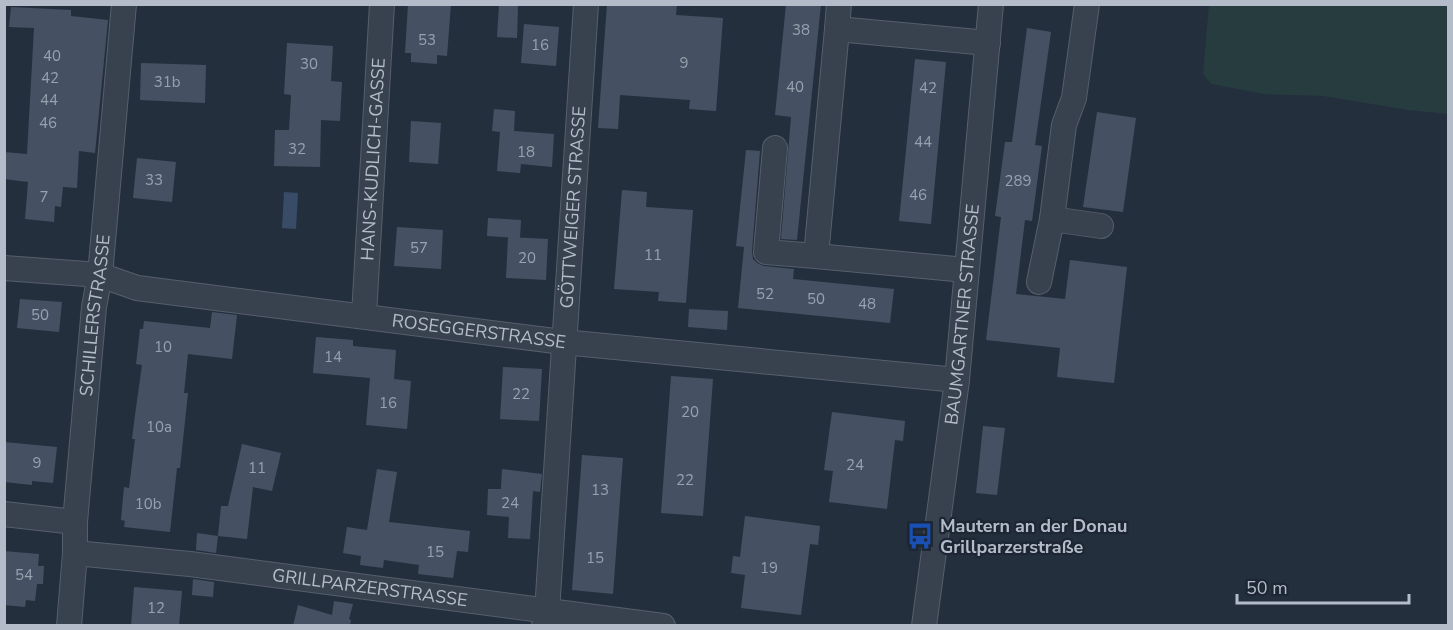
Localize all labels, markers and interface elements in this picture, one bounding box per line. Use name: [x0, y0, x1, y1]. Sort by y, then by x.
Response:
house number: 38: [792, 20, 810, 40]
house number: 53: [418, 30, 436, 50]
house number: 16: [531, 35, 549, 55]
house number: 40: [43, 46, 61, 66]
house number: 9: [679, 53, 689, 73]
house number: 30: [300, 54, 318, 74]
street label: HANS-KUDLICH-GASSE: [355, 57, 391, 261]
house number: 42: [41, 68, 59, 88]
house number: 31b: [154, 72, 181, 92]
house number: 40: [786, 77, 804, 97]
house number: 42: [919, 78, 937, 98]
house number: 44: [40, 90, 58, 110]
street label: GÖTTWEIGER STRASSE: [555, 105, 591, 309]
house number: 46: [39, 113, 57, 133]
house number: 44: [914, 132, 932, 152]
house number: 32: [288, 139, 306, 159]
house number: 18: [517, 142, 535, 162]
house number: 33: [145, 170, 163, 190]
house number: 289: [1004, 171, 1032, 191]
house number: 46: [909, 185, 927, 205]
house number: 7: [39, 187, 49, 207]
street label: BAUMGARTNER STRASSE: [939, 203, 985, 426]
street label: SCHILLERSTRASSE: [74, 233, 116, 397]
house number: 57: [410, 238, 428, 258]
house number: 11: [644, 245, 662, 265]
house number: 20: [518, 248, 536, 268]
house number: 52: [756, 284, 774, 304]
house number: 50: [807, 289, 825, 309]
house number: 48: [858, 294, 876, 314]
house number: 50: [31, 305, 49, 325]
street label: ROSEGGERSTRASSE: [390, 308, 567, 354]
house number: 10: [154, 337, 172, 357]
house number: 14: [324, 347, 342, 367]
house number: 22: [512, 384, 530, 404]
house number: 16: [379, 393, 397, 413]
house number: 20: [681, 402, 699, 422]
house number: 10a: [146, 417, 172, 437]
house number: 9: [32, 453, 42, 473]
house number: 24: [846, 455, 864, 475]
house number: 11: [248, 458, 266, 478]
house number: 22: [676, 470, 694, 490]
house number: 13: [591, 480, 609, 500]
house number: 24: [501, 493, 519, 513]
house number: 10b: [135, 494, 162, 514]
place label: Mautern an der Donau Grillparzerstraße: [940, 514, 1128, 559]
bus stop icon: Mautern an der Donau Grillparzerstraße: [905, 521, 935, 551]
house number: 15: [426, 542, 444, 562]
house number: 15: [586, 548, 604, 568]
house number: 19: [760, 558, 778, 578]
street label: GRILLPARZERSTRASSE: [271, 563, 469, 612]
house number: 54: [15, 565, 33, 585]
scale bar: [1237, 567, 1410, 605]
text: 50 m: [1246, 576, 1288, 600]
house number: 12: [147, 598, 165, 618]

